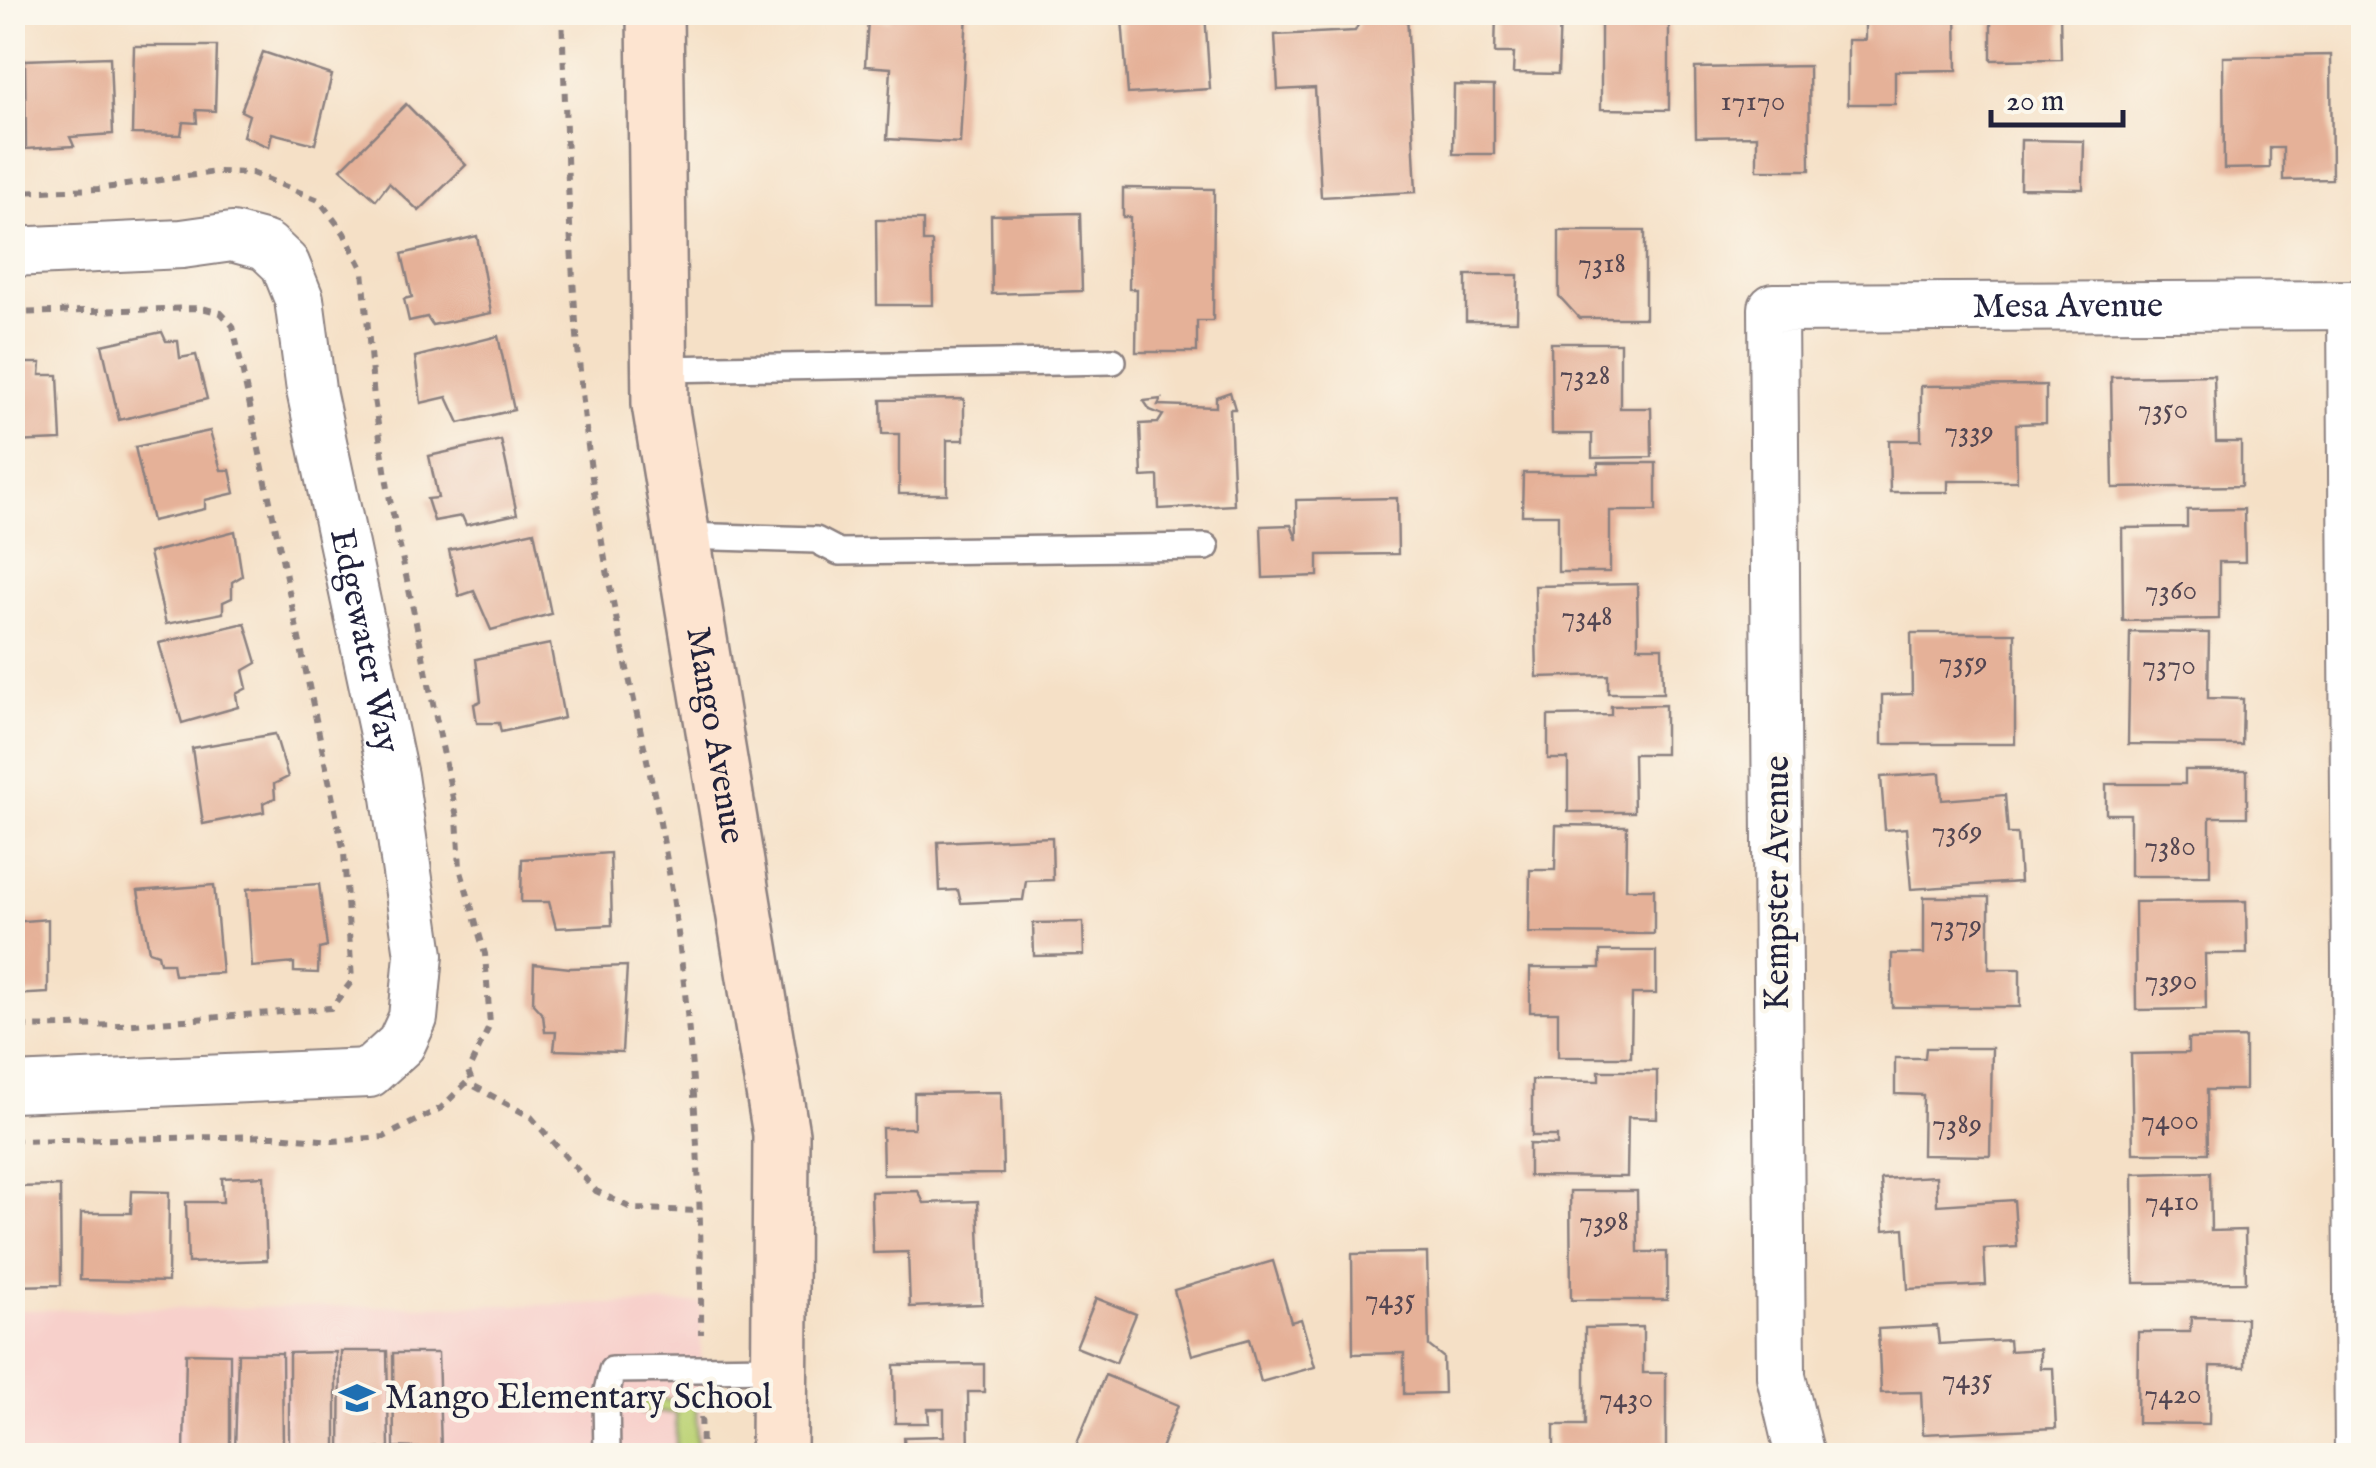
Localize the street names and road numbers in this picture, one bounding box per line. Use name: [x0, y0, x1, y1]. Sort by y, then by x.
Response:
street label: Mesa Avenue: [1972, 284, 2163, 329]
street label: Edgewater Way: [319, 525, 410, 758]
street label: Mango Avenue: [675, 624, 755, 847]
street label: Kempster Avenue: [1756, 755, 1801, 1011]

